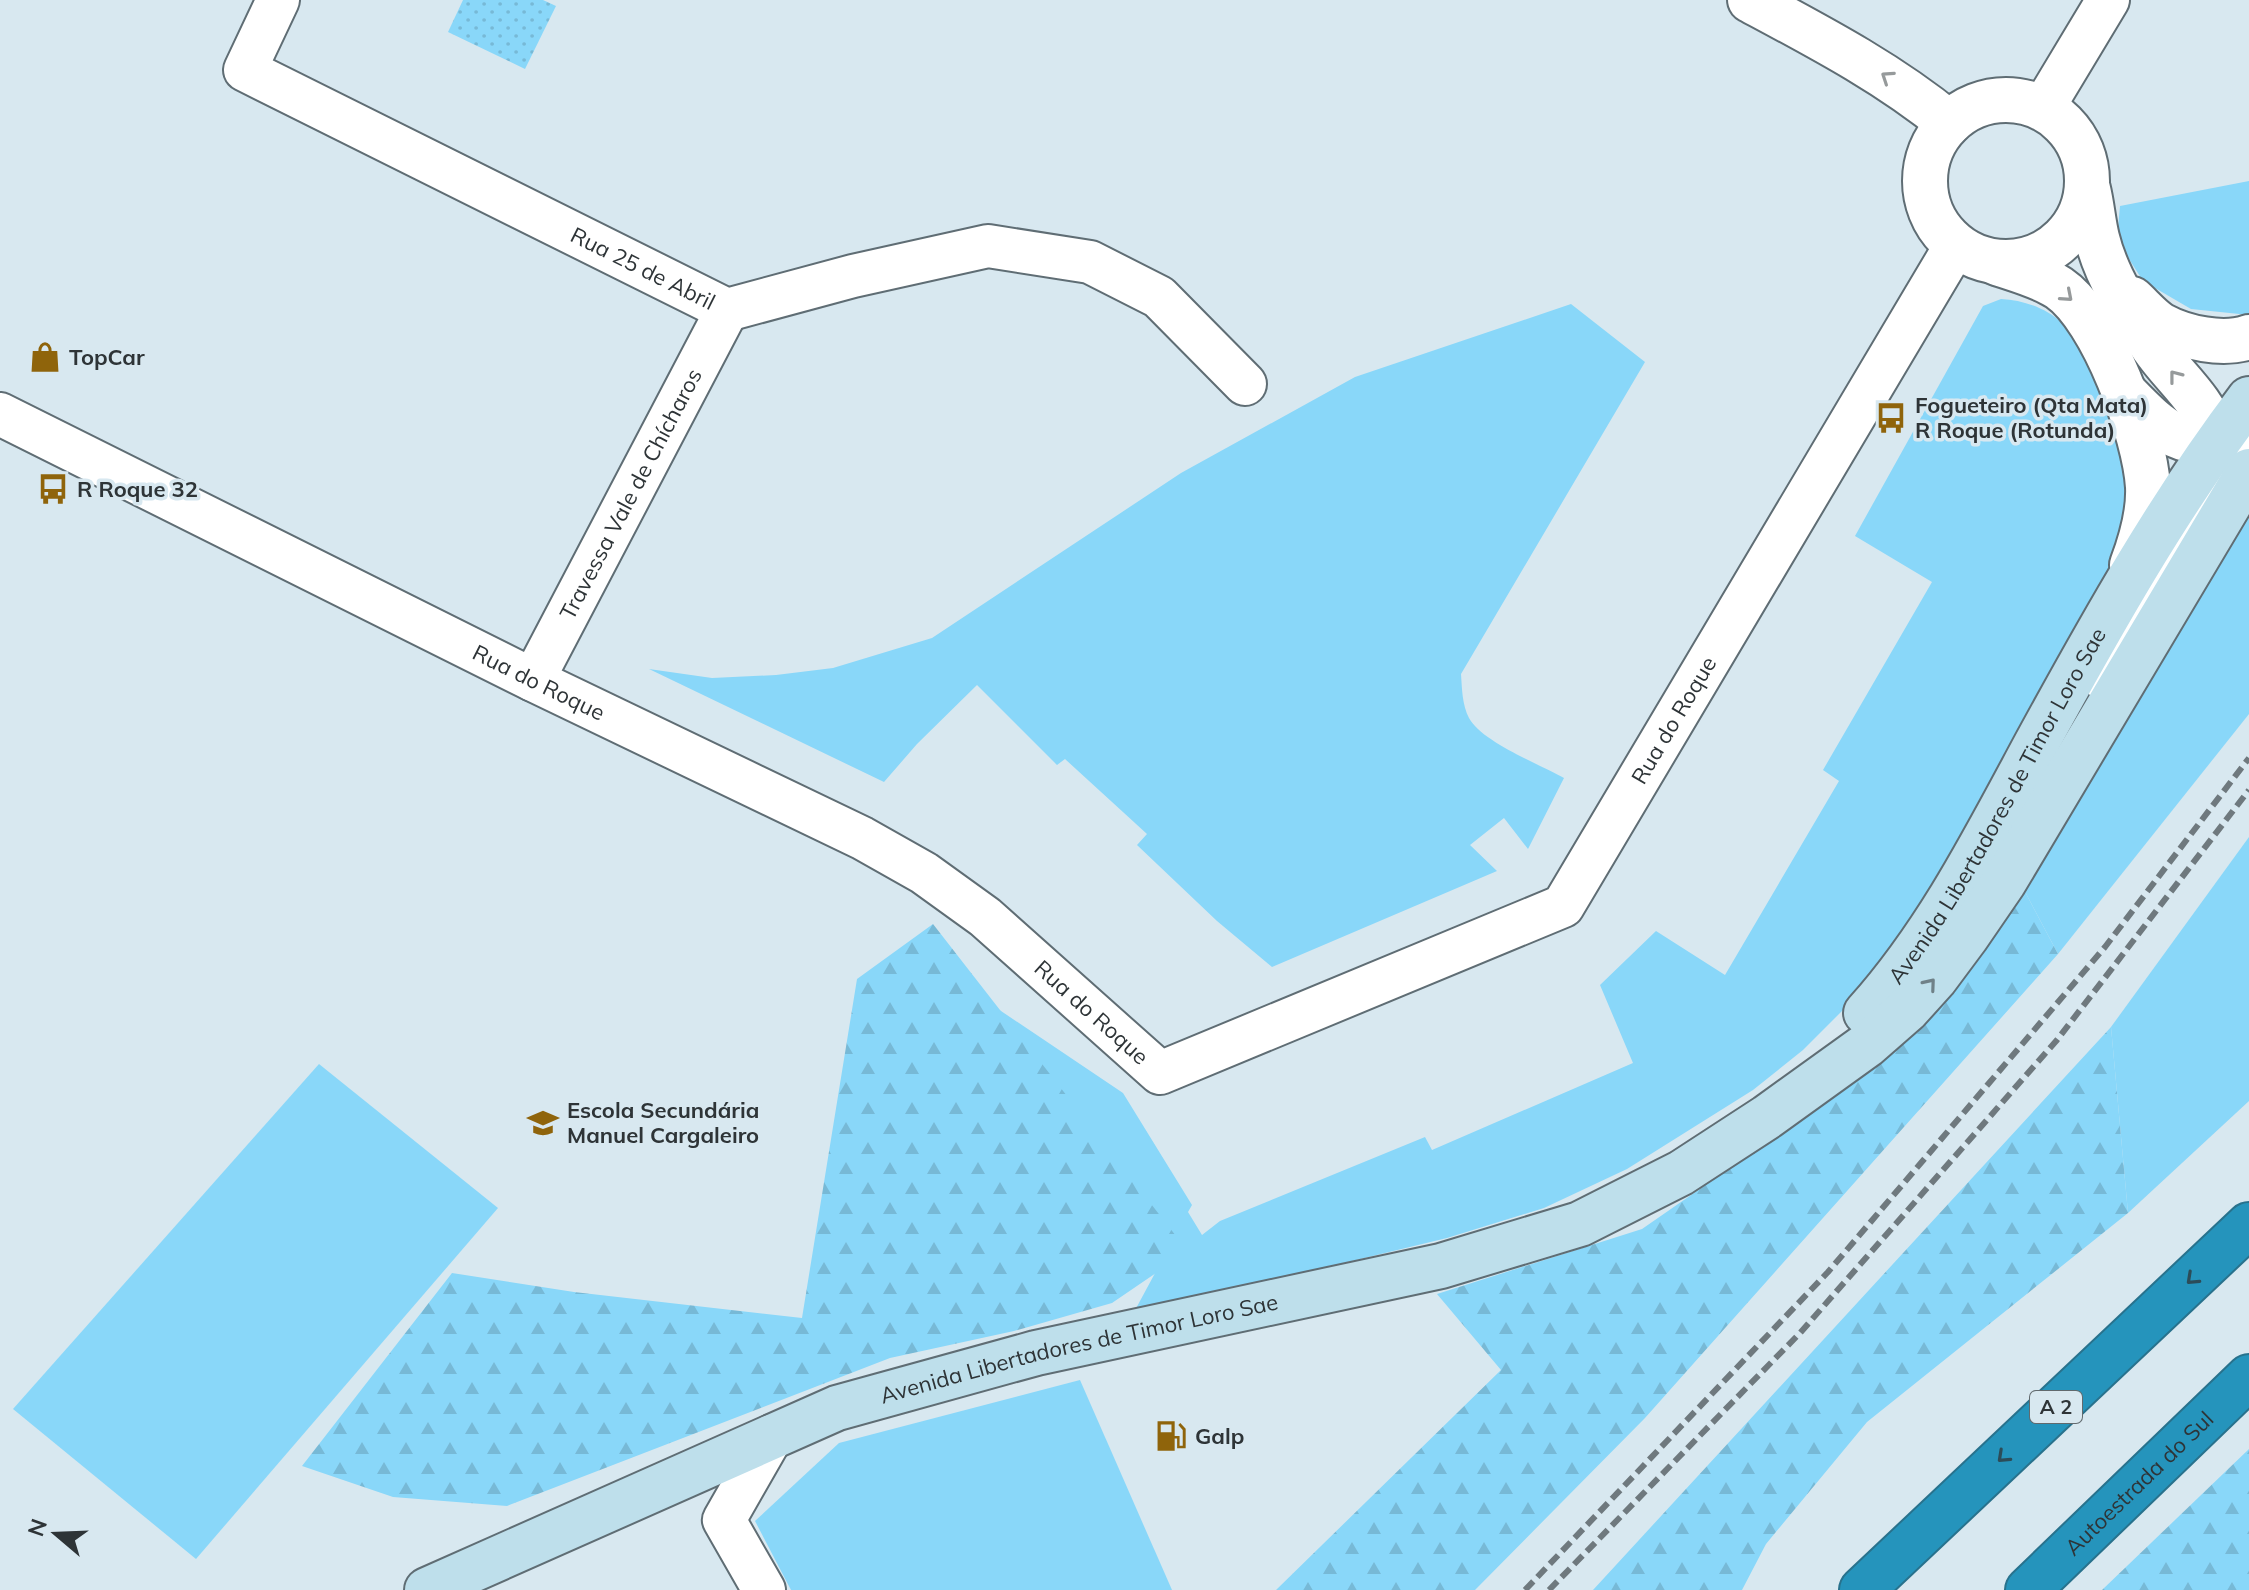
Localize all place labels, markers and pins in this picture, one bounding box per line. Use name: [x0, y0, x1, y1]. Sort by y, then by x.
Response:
shop icon: TopCar: [28, 340, 62, 374]
place label: TopCar: [69, 343, 145, 371]
place label: Fogueteiro (Qta Mata) R Roque (Rotunda): [1915, 391, 2148, 444]
bus stop icon: Fogueteiro (Qta Mata) R Roque (Rotunda): [1874, 401, 1908, 435]
bus stop icon: R Roque 32: [36, 472, 70, 506]
place label: R Roque 32: [77, 475, 198, 503]
place label: Escola Secundária Manuel Cargaleiro: [567, 1096, 759, 1149]
school or university icon: Escola Secundária Manuel Cargaleiro: [526, 1106, 560, 1140]
fuel station icon: Galp: [1154, 1419, 1188, 1453]
place label: Galp: [1195, 1422, 1244, 1450]

